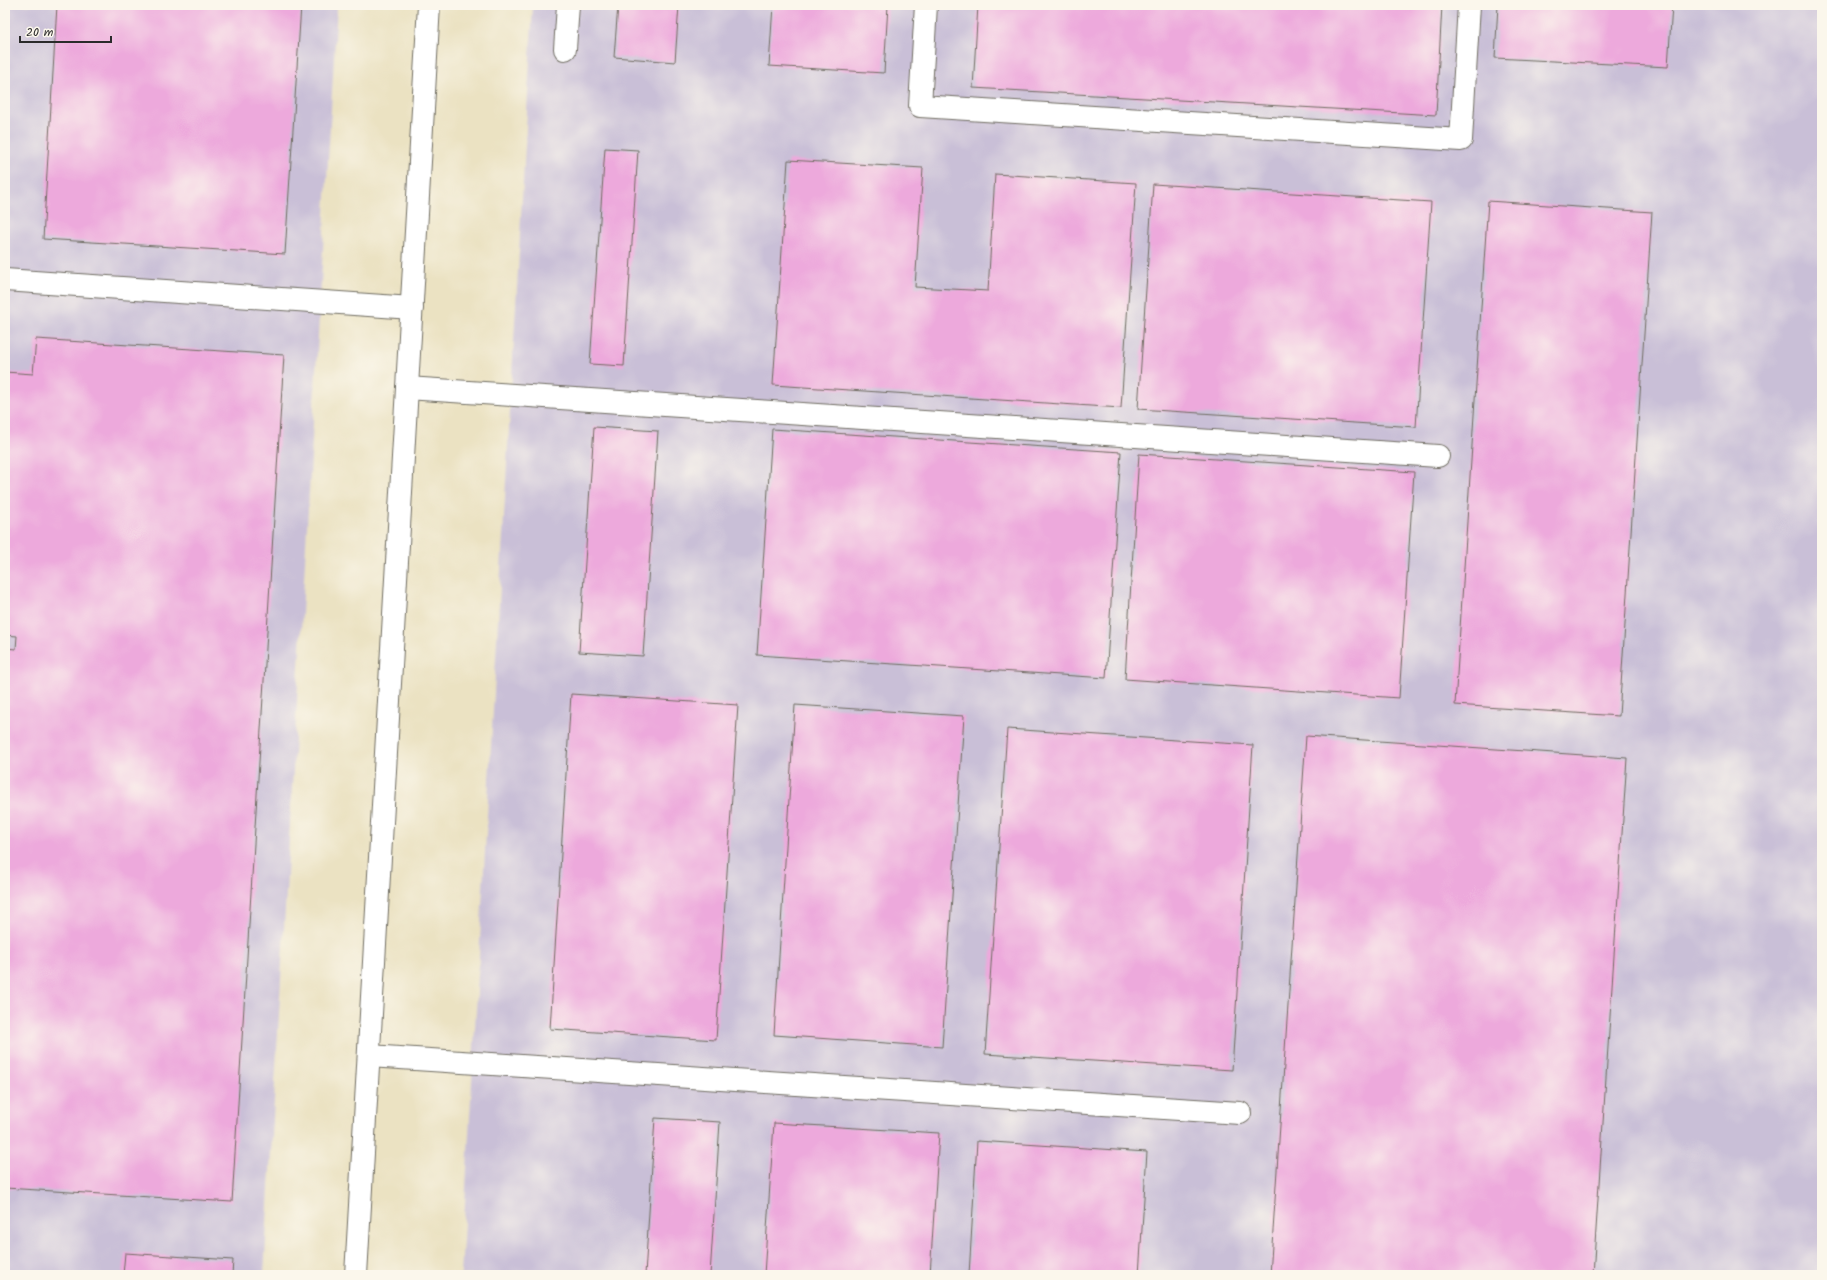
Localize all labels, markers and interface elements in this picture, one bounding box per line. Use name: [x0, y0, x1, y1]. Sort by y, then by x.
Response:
scale bar: [20, 18, 111, 44]
text: 20 m: [26, 23, 54, 42]

